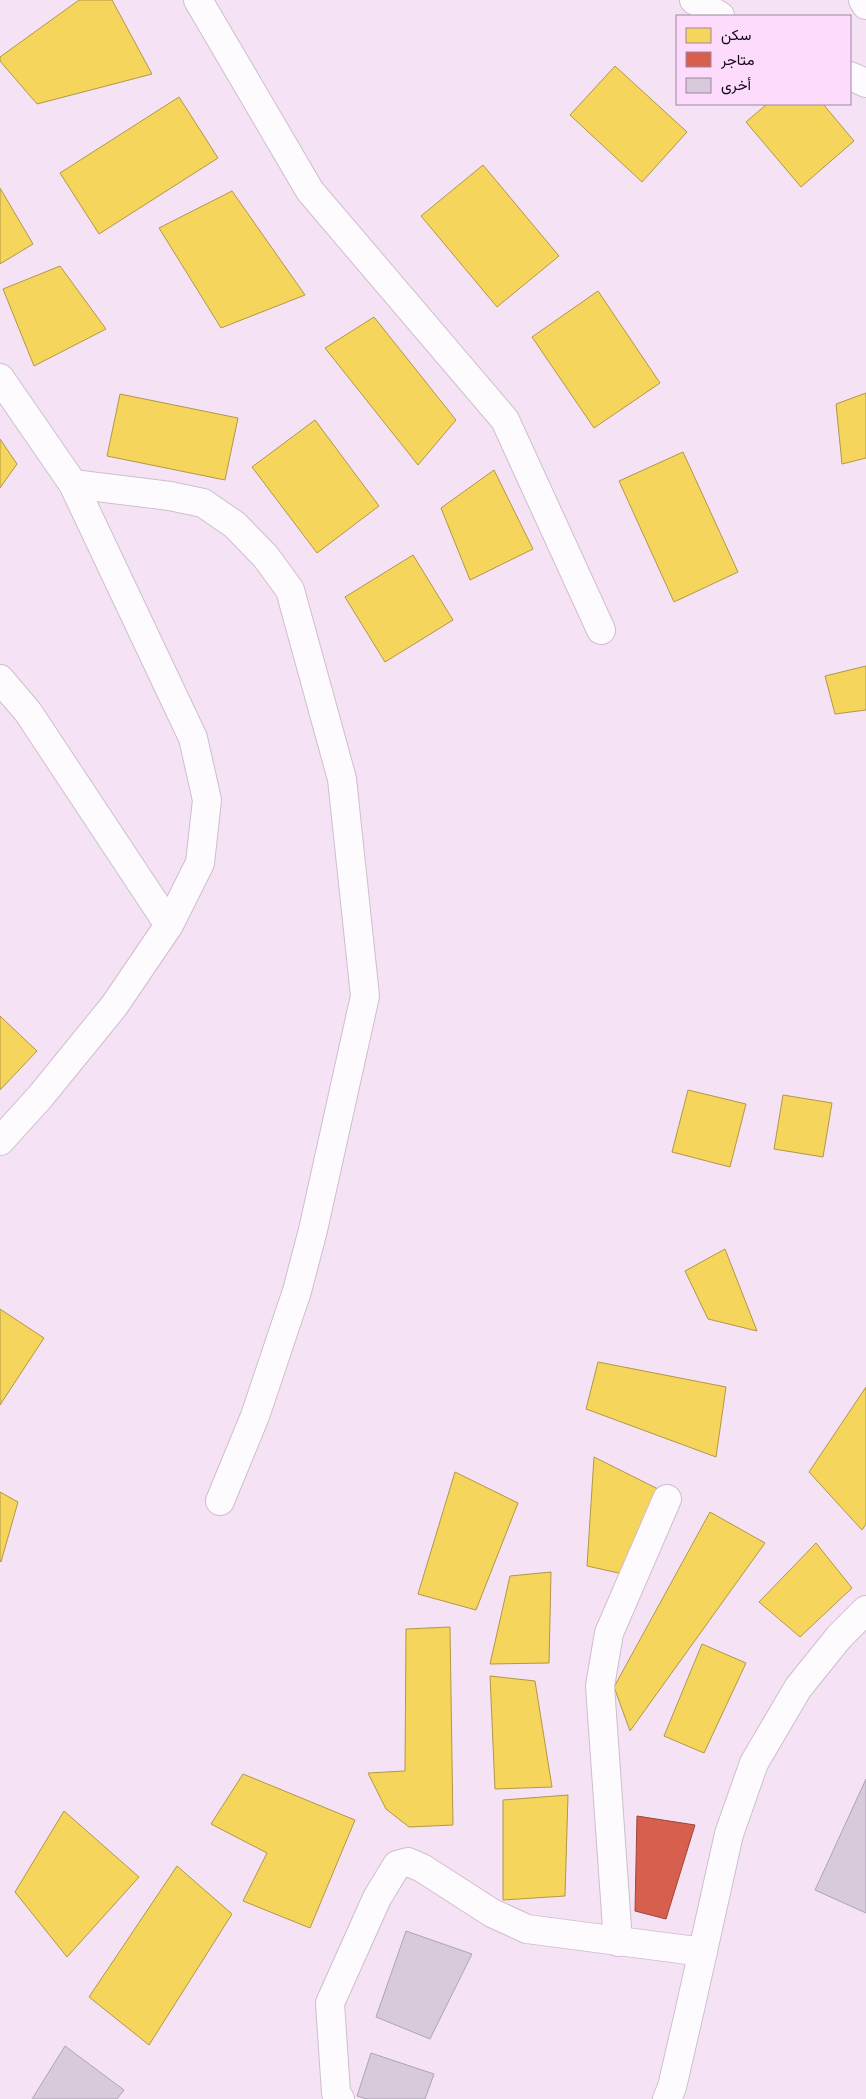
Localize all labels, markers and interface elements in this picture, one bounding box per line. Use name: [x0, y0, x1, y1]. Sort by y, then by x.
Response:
legend: [676, 15, 851, 105]
text: سكن: [721, 24, 751, 46]
text: متاجر: [720, 49, 755, 71]
text: أخرى: [721, 74, 751, 96]

